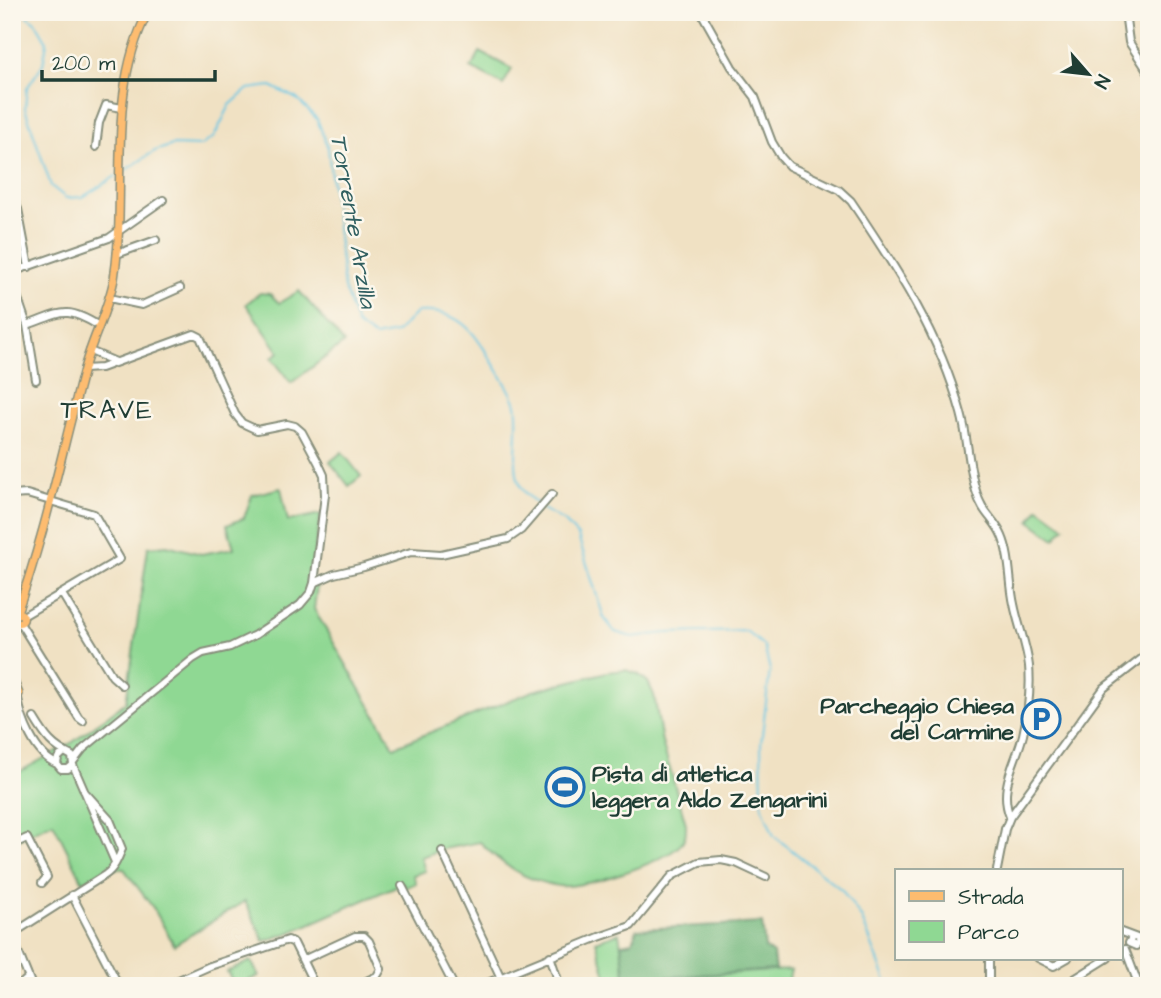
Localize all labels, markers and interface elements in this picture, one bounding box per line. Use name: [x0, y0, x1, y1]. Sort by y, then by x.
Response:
scale bar: [42, 38, 215, 82]
north arrow: [1052, 38, 1122, 108]
text: 200 m: [52, 49, 116, 78]
text: N: [1087, 70, 1116, 93]
water label: Torrente Arzilla: [321, 131, 385, 312]
district label: TRAVE: [60, 392, 154, 428]
place label: Parcheggio Chiesa del Carmine: [820, 690, 1015, 748]
parking icon: Parcheggio Chiesa del Carmine: [1020, 698, 1062, 740]
place label: Pista di atletica leggera Aldo Zengarini: [592, 758, 827, 817]
sports icon: Pista di atletica leggera Aldo Zengarini: [544, 766, 586, 808]
legend: [895, 869, 1122, 960]
text: Strada: [958, 883, 1024, 912]
text: Parco: [958, 918, 1019, 947]

